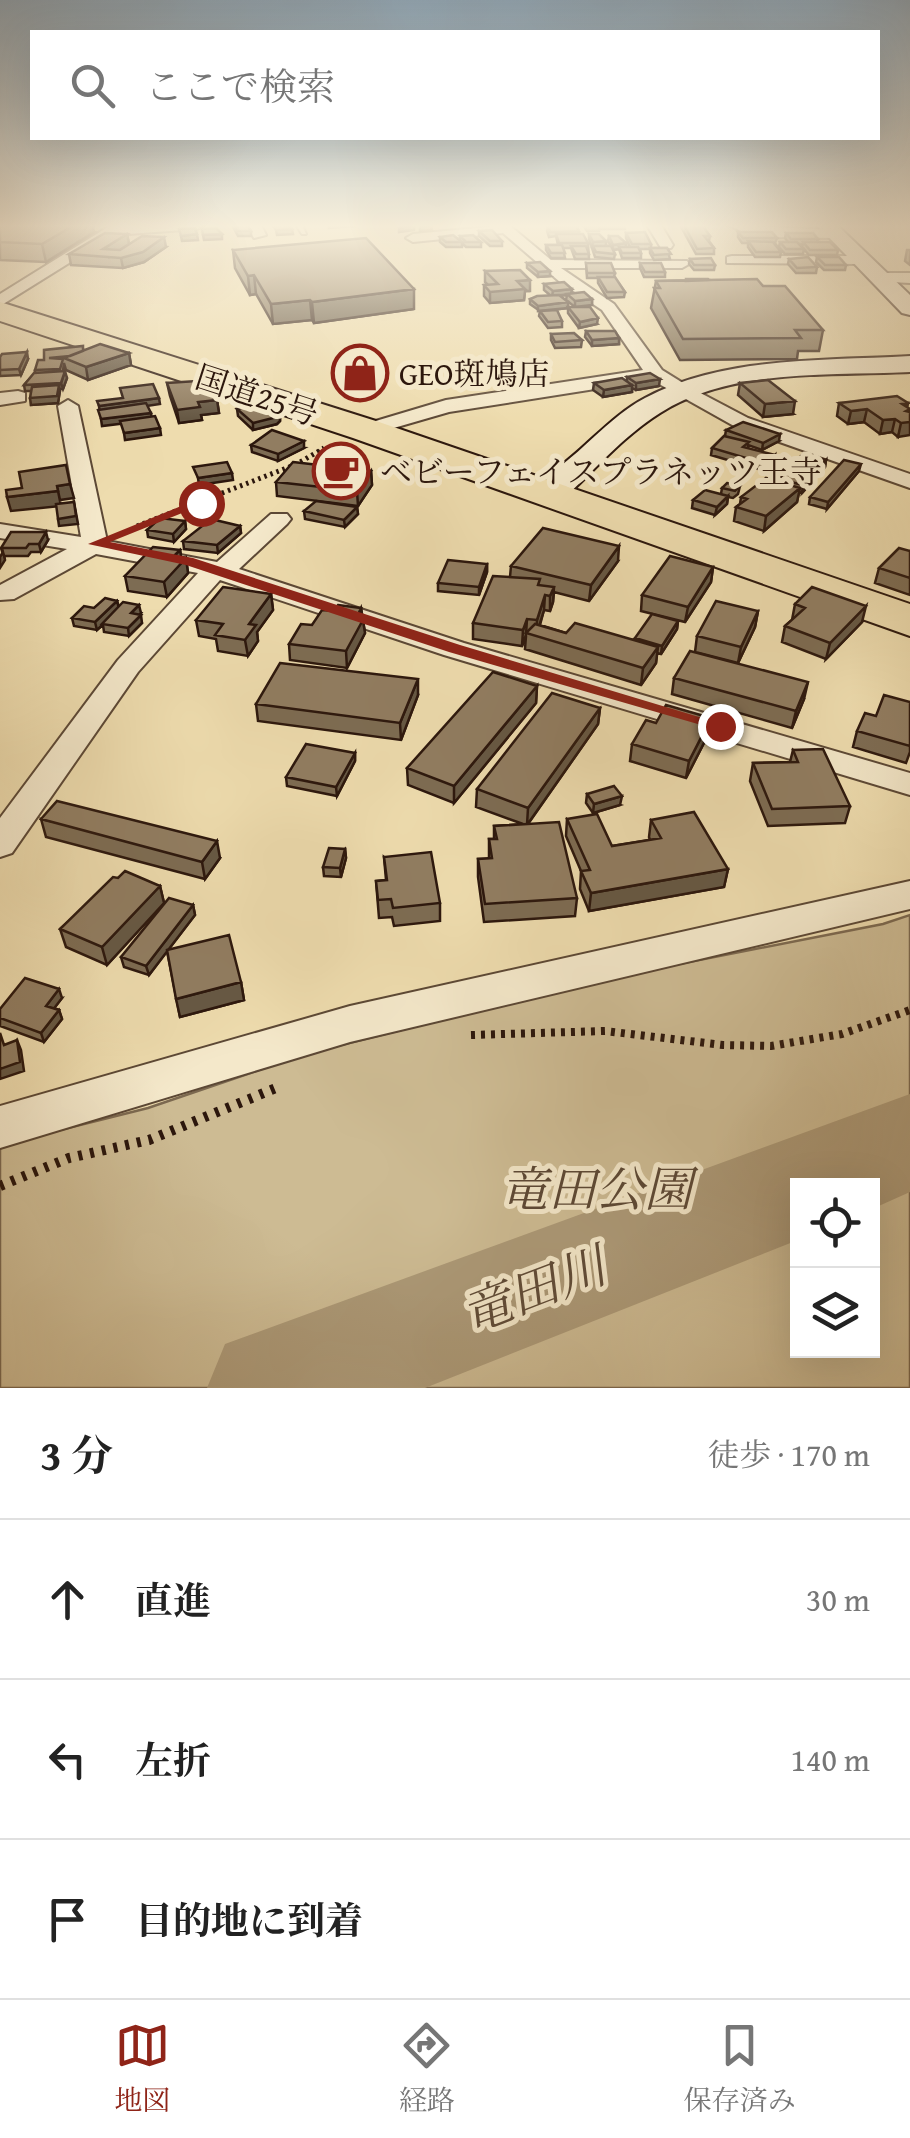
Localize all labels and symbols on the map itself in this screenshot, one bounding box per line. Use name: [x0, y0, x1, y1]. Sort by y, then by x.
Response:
shop icon: GEO斑鳩店: [330, 343, 390, 403]
place label: GEO斑鳩店: [399, 350, 550, 397]
street label: 国道25号: [189, 353, 325, 437]
cafe icon: ベビーフェイスプラネッツ王寺: [311, 441, 371, 501]
place label: ベビーフェイスプラネッツ王寺: [380, 448, 822, 495]
route start: [179, 481, 225, 527]
route end: [698, 704, 744, 750]
park label: 竜田公園: [500, 1153, 699, 1224]
water label: 竜田川: [450, 1226, 621, 1350]

